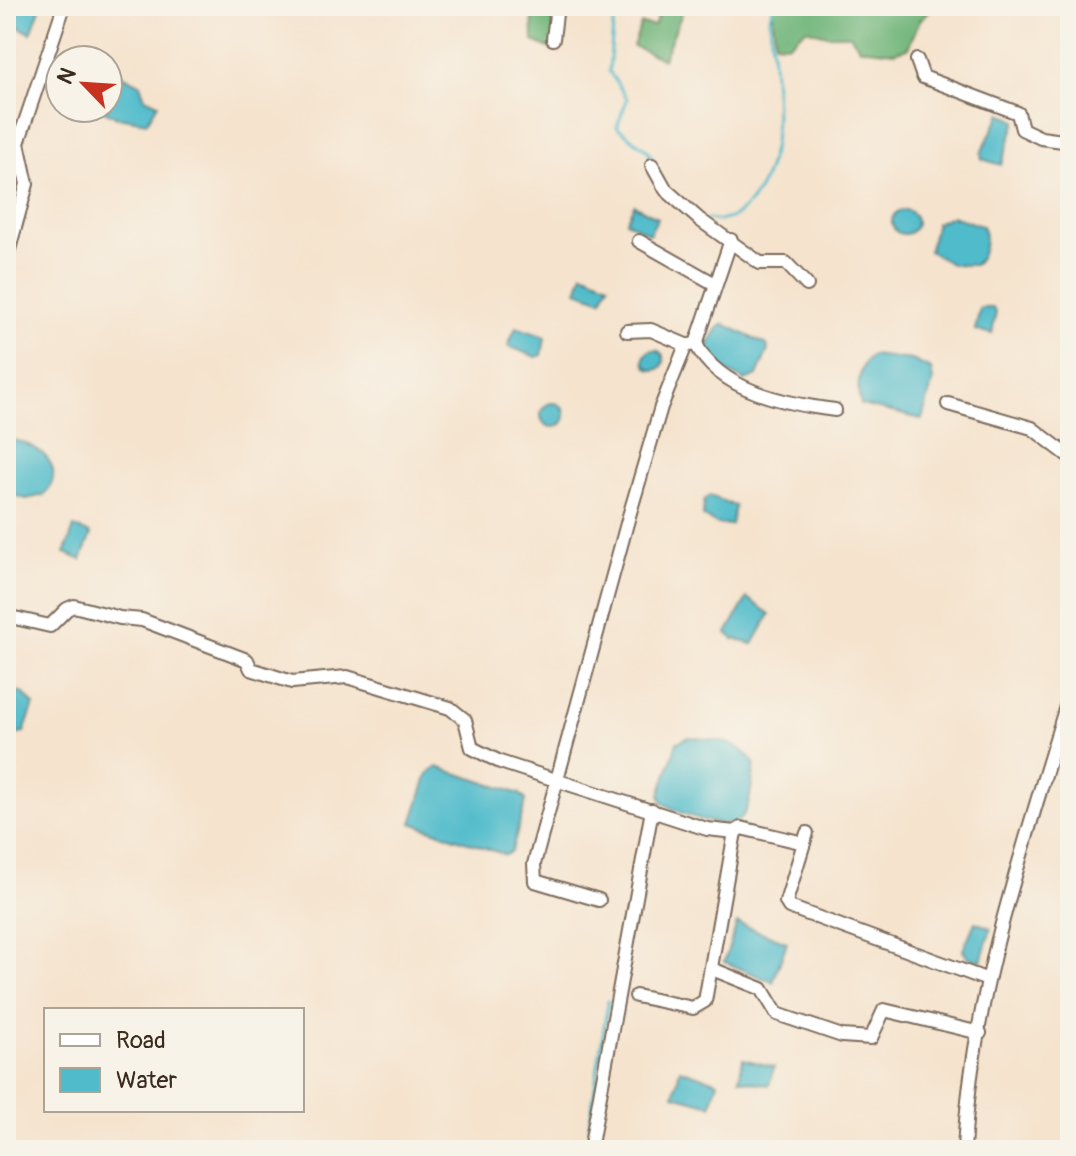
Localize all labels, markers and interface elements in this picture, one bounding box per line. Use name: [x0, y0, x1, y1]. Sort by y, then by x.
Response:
north arrow: [44, 44, 124, 124]
text: N: [51, 63, 83, 89]
legend: [44, 1008, 304, 1112]
text: Road: [116, 1026, 166, 1055]
text: Water: [116, 1066, 177, 1095]

